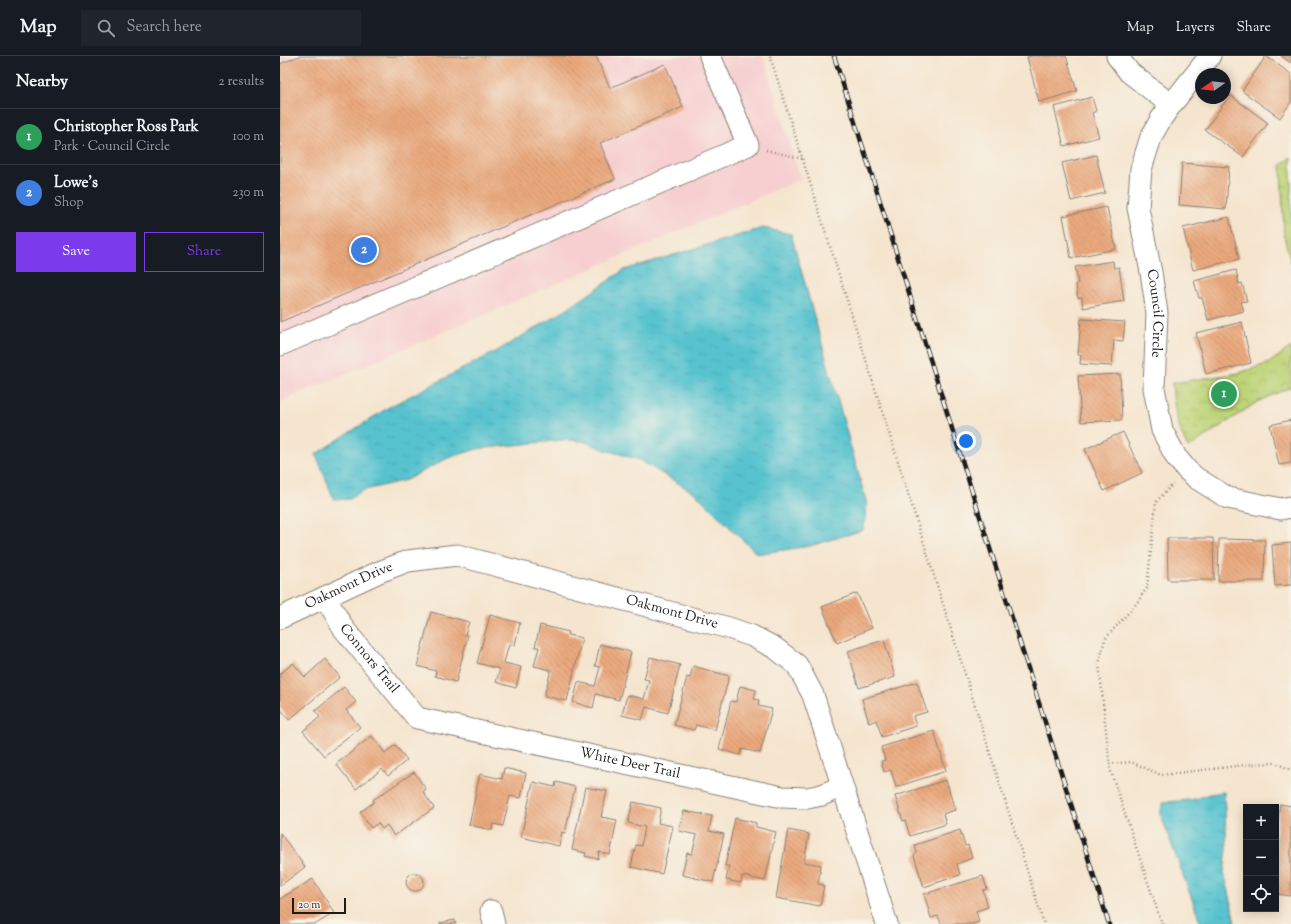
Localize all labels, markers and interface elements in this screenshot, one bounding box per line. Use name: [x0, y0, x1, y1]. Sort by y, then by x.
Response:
search box: [81, 10, 361, 46]
text: Map: [20, 14, 57, 41]
icon: search: [95, 17, 117, 39]
text: Search here: [127, 17, 202, 38]
text: Map: [1127, 18, 1154, 38]
text: Layers: [1176, 18, 1214, 38]
text: Share: [1236, 18, 1271, 38]
north arrow: [1195, 68, 1231, 104]
text: Nearby: [16, 70, 68, 94]
text: 2 results: [219, 73, 264, 91]
text: Christopher Ross Park: [54, 117, 199, 138]
text: 1: [27, 128, 31, 146]
text: 100 m: [232, 128, 264, 146]
text: Park · Council Circle: [54, 138, 170, 156]
text: Lowe's: [54, 173, 98, 194]
text: 2: [26, 184, 32, 202]
text: 230 m: [232, 184, 264, 202]
text: Shop: [54, 194, 83, 212]
button: Save: [16, 232, 136, 272]
button: Share: [144, 232, 264, 272]
pin: 2: [351, 235, 377, 265]
street label: Council Circle: [1141, 268, 1167, 358]
pin: 1: [1211, 379, 1237, 409]
your location: [956, 431, 976, 451]
street label: Oakmont Drive: [302, 558, 396, 615]
street label: Oakmont Drive: [623, 591, 720, 635]
street label: Connors Trail: [334, 620, 403, 698]
street label: White Deer Trail: [577, 743, 682, 785]
map controls: [1243, 804, 1279, 912]
button: +: [1243, 804, 1279, 840]
button: −: [1243, 840, 1279, 876]
button: locate: [1243, 876, 1279, 912]
scale bar: [292, 896, 346, 915]
text: 20 m: [298, 897, 320, 913]

